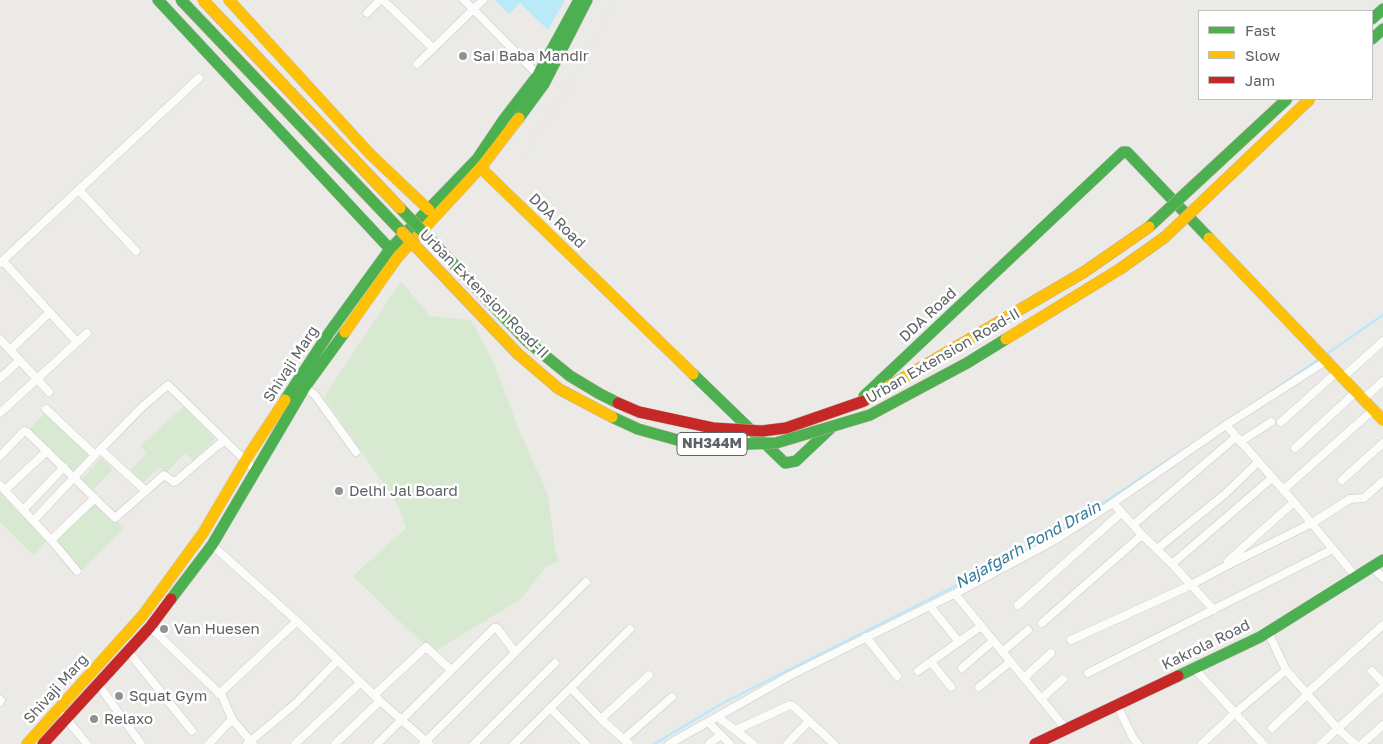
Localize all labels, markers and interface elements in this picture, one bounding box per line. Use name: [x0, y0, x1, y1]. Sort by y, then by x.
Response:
legend: [1198, 10, 1373, 100]
text: Fast: [1245, 21, 1276, 39]
text: Slow: [1245, 46, 1280, 64]
place label: Sai Baba Mandir: [473, 47, 589, 65]
marker: Sai Baba Mandir: [457, 50, 469, 62]
text: Jam: [1245, 71, 1275, 89]
street label: DDA Road: [525, 190, 589, 252]
street label: Urban Extension Road-II: [416, 226, 552, 362]
street label: DDA Road: [896, 284, 960, 346]
street label: Urban Extension Road-II: [863, 304, 1023, 408]
street label: Shivaji Marg: [260, 322, 322, 406]
road number: NH344M: [677, 432, 747, 456]
place label: Delhi Jal Board: [349, 482, 458, 500]
marker: Delhi Jal Board: [333, 485, 345, 497]
water label: Najafgarh Pond Drain: [952, 497, 1104, 593]
street label: Kakrola Road: [1159, 616, 1253, 674]
place label: Van Huesen: [174, 620, 260, 638]
marker: Van Huesen: [158, 623, 170, 635]
street label: Shivaji Marg: [20, 651, 92, 727]
place label: Squat Gym: [129, 687, 207, 705]
marker: Squat Gym: [113, 690, 125, 702]
place label: Relaxo: [104, 710, 153, 728]
marker: Relaxo: [88, 713, 100, 725]

